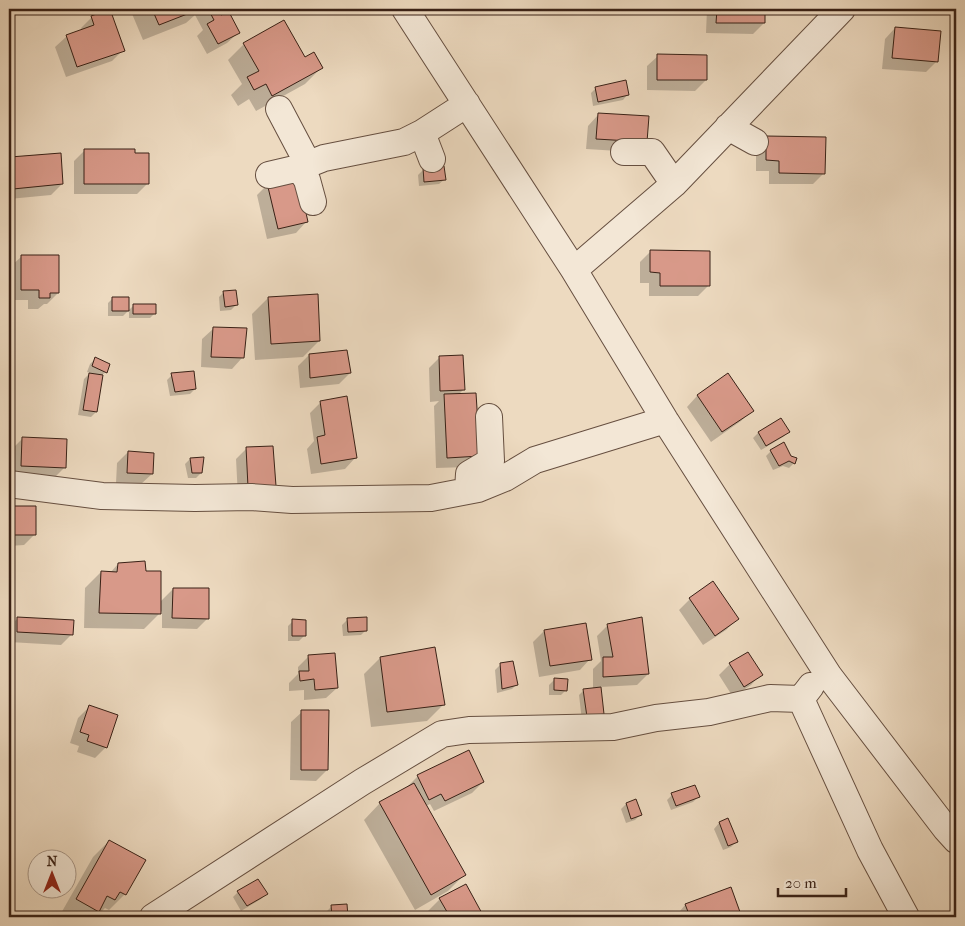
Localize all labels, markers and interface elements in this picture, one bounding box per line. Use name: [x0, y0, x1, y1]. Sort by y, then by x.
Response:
north arrow: [28, 848, 78, 898]
text: N: [47, 853, 58, 870]
scale bar: [778, 866, 845, 898]
text: 20 m: [785, 874, 817, 892]

